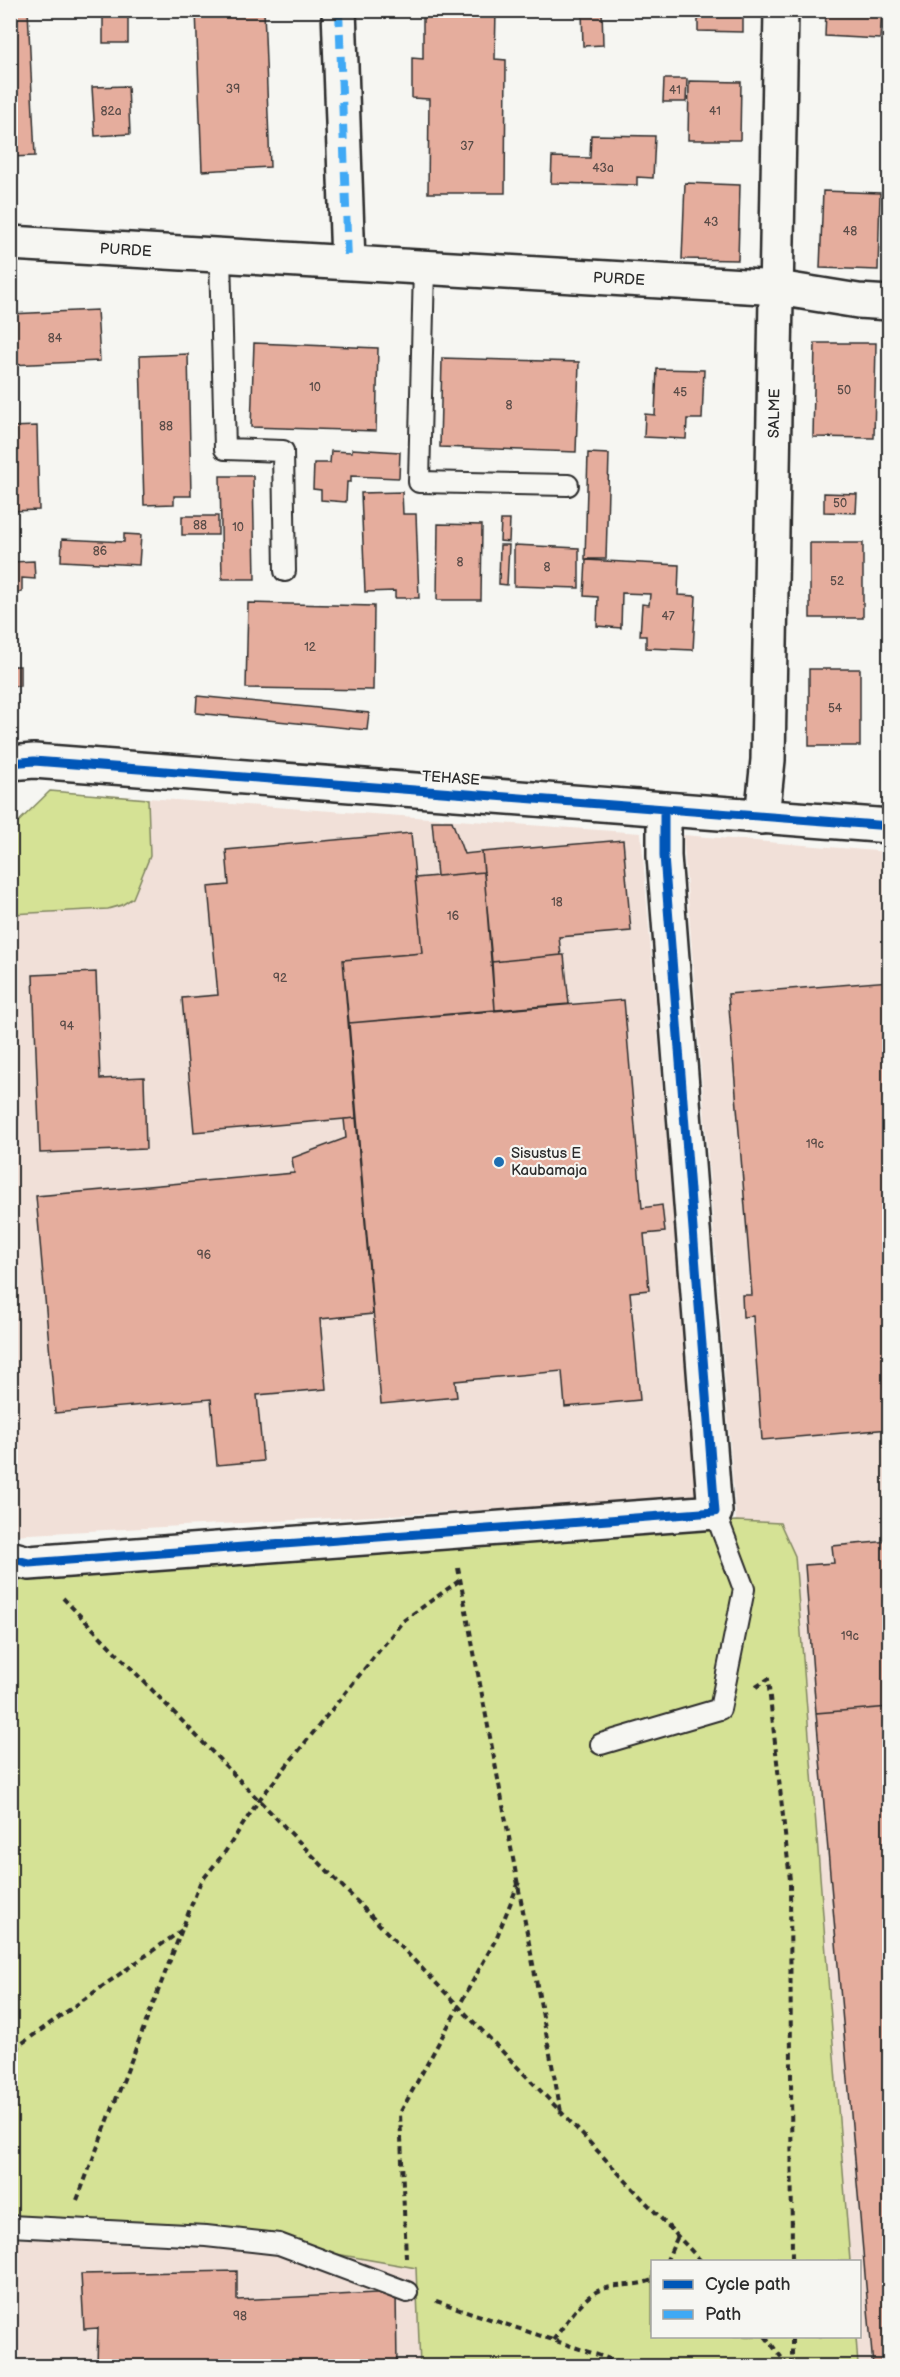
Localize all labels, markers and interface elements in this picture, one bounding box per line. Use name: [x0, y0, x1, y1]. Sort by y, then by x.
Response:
house number: 39: [226, 82, 240, 97]
house number: 41: [669, 83, 681, 98]
house number: 82a: [101, 104, 122, 119]
house number: 41: [709, 104, 721, 119]
house number: 37: [460, 139, 474, 154]
house number: 43a: [592, 161, 614, 176]
house number: 43: [704, 215, 718, 230]
house number: 48: [843, 224, 857, 239]
street label: PURDE: [99, 239, 152, 261]
street label: PURDE: [592, 268, 646, 290]
house number: 84: [48, 331, 63, 346]
house number: 10: [309, 380, 321, 395]
house number: 50: [837, 383, 851, 398]
house number: 45: [673, 385, 687, 400]
street label: SALME: [765, 388, 784, 438]
house number: 8: [506, 398, 513, 413]
house number: 88: [159, 419, 173, 434]
house number: 50: [833, 496, 847, 511]
house number: 88: [193, 518, 207, 533]
house number: 10: [232, 520, 244, 535]
house number: 86: [93, 544, 107, 559]
house number: 8: [457, 555, 464, 570]
house number: 8: [544, 560, 551, 575]
house number: 52: [830, 574, 844, 589]
house number: 47: [661, 609, 675, 624]
house number: 12: [304, 640, 316, 655]
house number: 54: [828, 701, 843, 716]
street label: TEHASE: [421, 767, 481, 790]
house number: 18: [551, 895, 563, 910]
house number: 16: [447, 909, 459, 924]
house number: 92: [273, 971, 287, 986]
house number: 94: [60, 1019, 75, 1034]
house number: 19c: [806, 1137, 824, 1152]
place label: Sisustus E Kaubamaja: [511, 1144, 587, 1180]
marker: Sisustus E Kaubamaja: [492, 1155, 506, 1169]
house number: 96: [197, 1248, 211, 1263]
house number: 19c: [841, 1629, 859, 1644]
legend: [651, 2260, 861, 2338]
text: Cycle path: [705, 2274, 791, 2295]
text: Path: [705, 2304, 741, 2325]
house number: 98: [233, 2309, 247, 2324]

